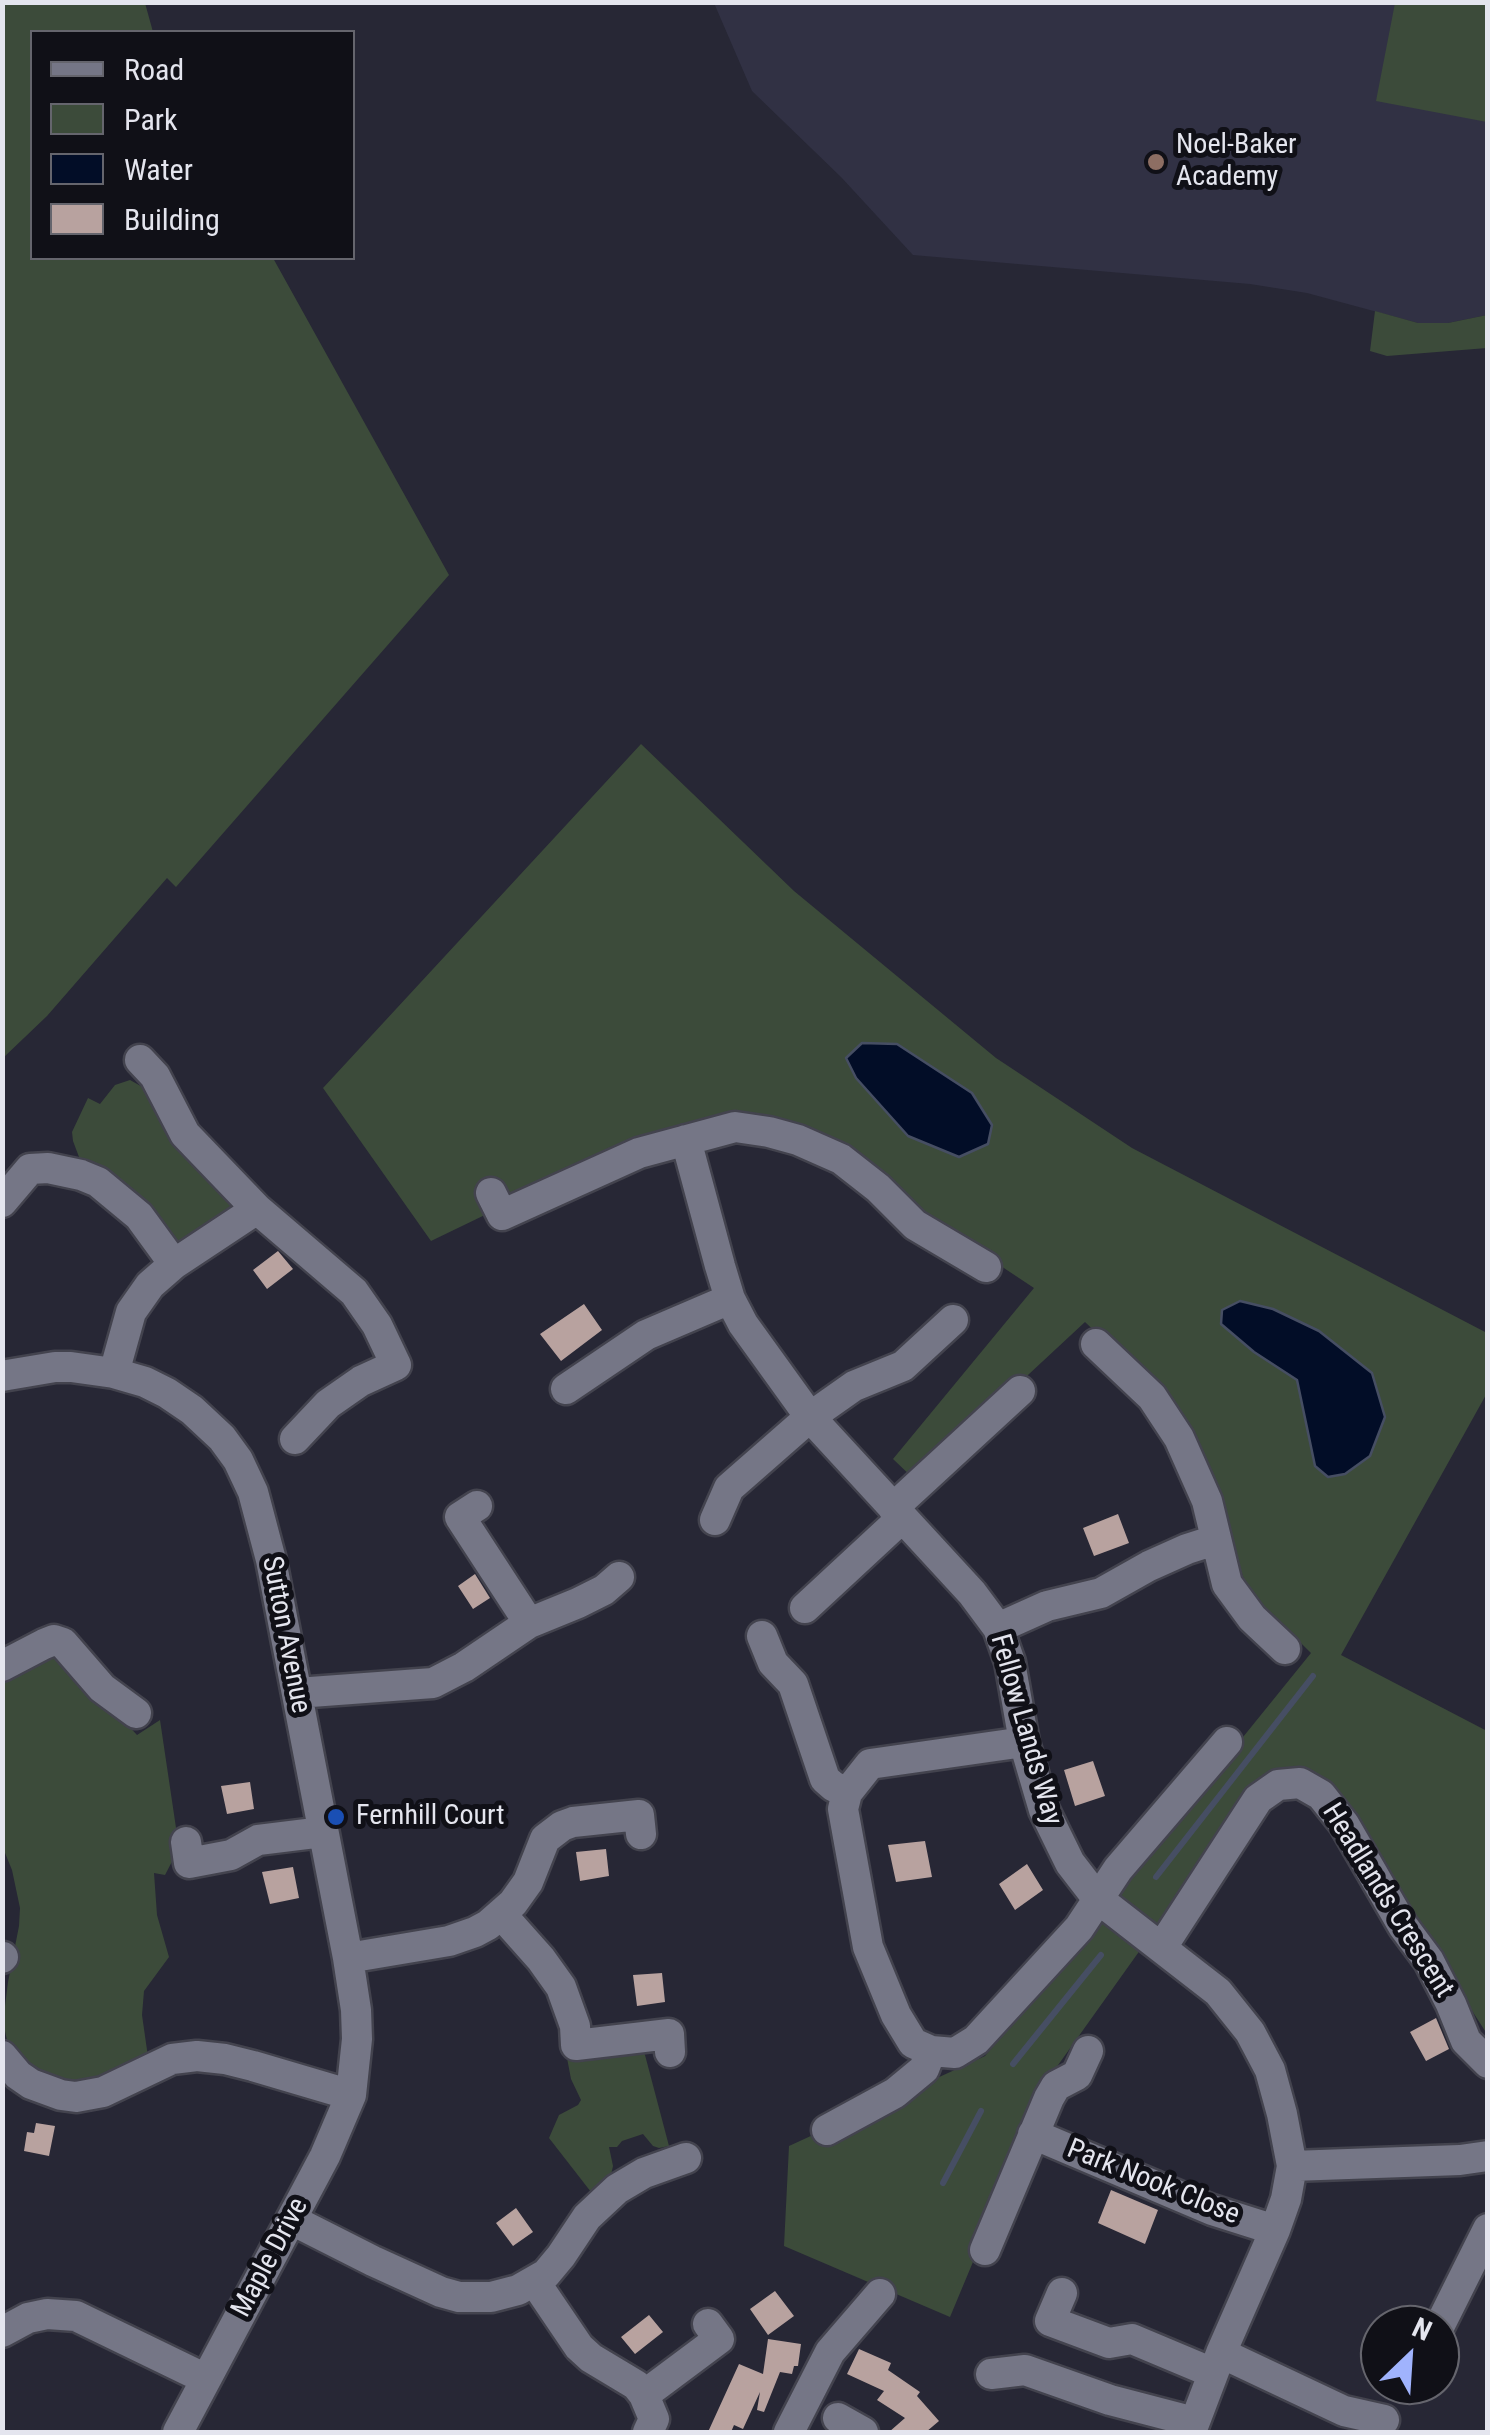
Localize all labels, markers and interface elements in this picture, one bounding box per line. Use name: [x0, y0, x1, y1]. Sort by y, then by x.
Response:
legend: [30, 30, 355, 260]
text: Road: [124, 52, 184, 87]
text: Park: [124, 102, 178, 137]
place label: Noel-Baker Academy: [1176, 129, 1297, 195]
marker: Noel-Baker Academy: [1145, 151, 1167, 173]
text: Water: [124, 152, 193, 187]
text: Building: [124, 202, 220, 237]
street label: Sutton Avenue: [253, 1554, 317, 1716]
street label: Fellow Lands Way: [982, 1631, 1068, 1829]
street label: Headlands Crescent: [1314, 1798, 1460, 2004]
place label: Fernhill Court: [356, 1800, 505, 1834]
marker: Fernhill Court: [325, 1806, 347, 1828]
street label: Park Nook Close: [1062, 2133, 1244, 2233]
street label: Maple Drive: [226, 2193, 316, 2323]
north arrow: [1360, 2305, 1460, 2405]
text: N: [1407, 2311, 1437, 2348]

